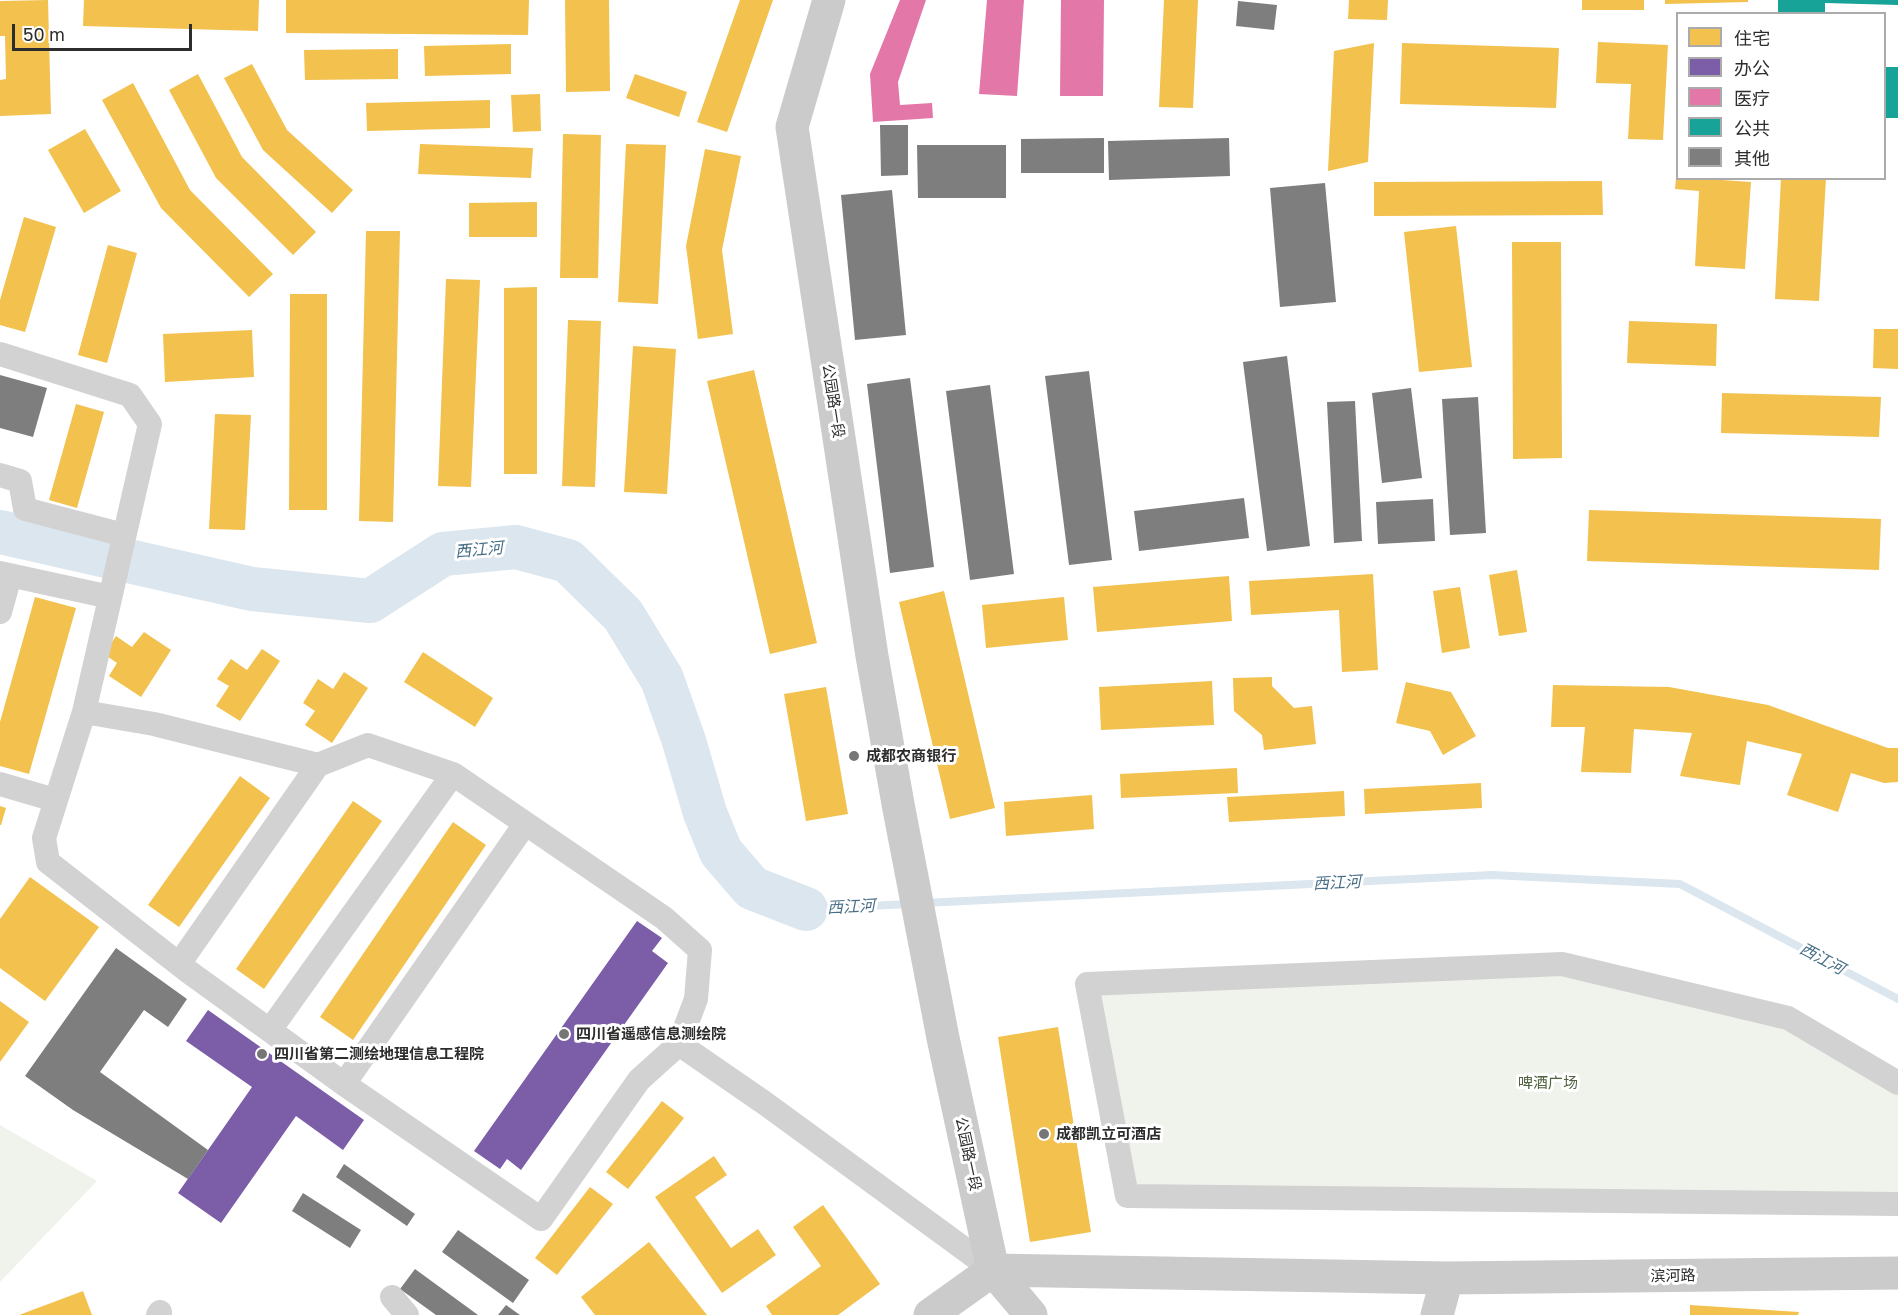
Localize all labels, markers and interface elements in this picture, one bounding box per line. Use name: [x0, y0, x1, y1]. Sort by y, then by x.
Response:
scale bar: [15, 12, 195, 50]
legend: [1676, 12, 1886, 180]
text: 50 m: [23, 23, 65, 45]
text: 住宅: [1734, 27, 1770, 49]
text: 办公: [1734, 57, 1770, 79]
text: 医疗: [1734, 87, 1770, 109]
text: 公共: [1734, 117, 1770, 139]
text: 其他: [1734, 147, 1770, 169]
street label: 公园路一段: [818, 363, 848, 439]
water label: 西江河: [454, 538, 504, 562]
place label: 成都农商银行: [866, 747, 956, 765]
marker: 成都农商银行: [847, 749, 861, 763]
water label: 西江河: [1313, 872, 1361, 894]
water label: 西江河: [827, 896, 875, 918]
water label: 西江河: [1796, 939, 1848, 979]
place label: 四川省遥感信息测绘院: [576, 1025, 726, 1043]
marker: 四川省遥感信息测绘院: [557, 1027, 571, 1041]
place label: 四川省第二测绘地理信息工程院: [274, 1045, 484, 1063]
marker: 四川省第二测绘地理信息工程院: [255, 1047, 269, 1061]
park label: 啤酒广场: [1518, 1074, 1578, 1092]
street label: 公园路一段: [951, 1115, 985, 1193]
place label: 成都凯立可酒店: [1056, 1125, 1161, 1143]
marker: 成都凯立可酒店: [1037, 1127, 1051, 1141]
street label: 滨河路: [1650, 1267, 1696, 1285]

